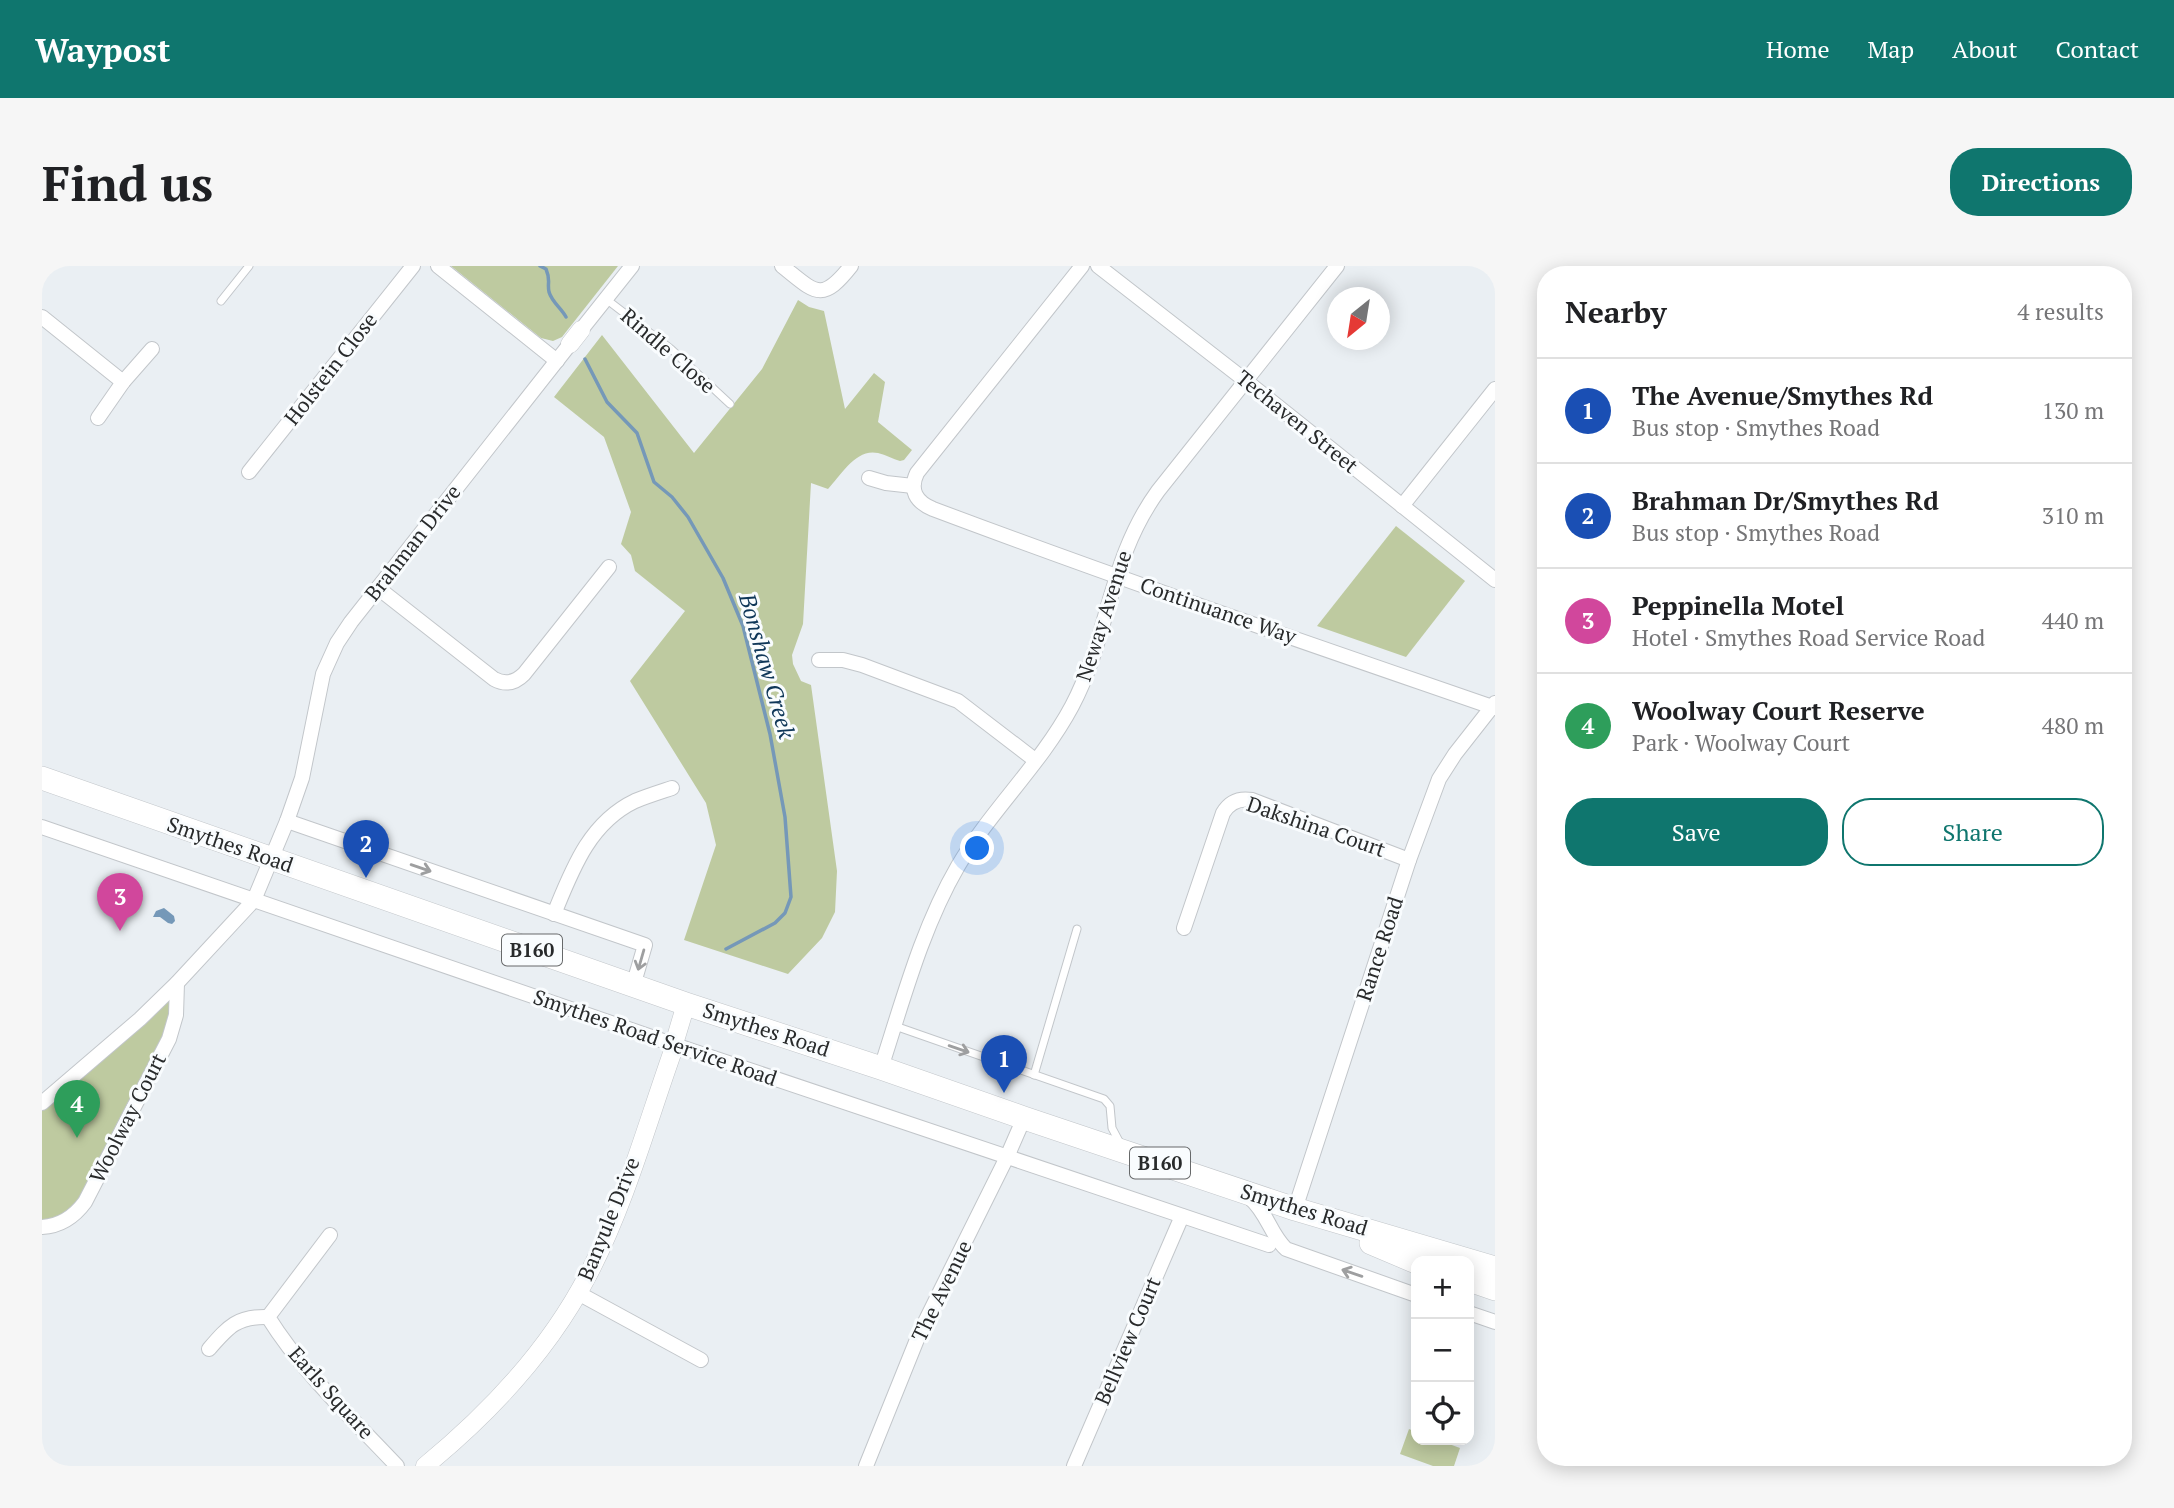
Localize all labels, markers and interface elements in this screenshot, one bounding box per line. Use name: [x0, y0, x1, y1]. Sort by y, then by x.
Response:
text: Waypost: [35, 28, 170, 71]
text: Home: [1766, 33, 1830, 65]
text: Map: [1868, 33, 1914, 65]
text: About: [1952, 33, 2018, 65]
text: Contact: [2056, 33, 2139, 65]
button: Directions: [1950, 148, 2132, 216]
text: Find us: [42, 150, 213, 215]
north arrow: [1327, 287, 1390, 350]
text: Nearby: [1565, 292, 1667, 332]
text: 4 results: [2017, 296, 2104, 327]
street label: Rindle Close: [615, 301, 722, 399]
street label: Holstein Close: [277, 306, 383, 430]
street label: Techaven Street: [1231, 363, 1365, 479]
text: The Avenue/Smythes Rd: [1632, 378, 1933, 412]
text: 1: [1582, 395, 1595, 426]
text: 130 m: [2042, 395, 2104, 426]
text: Bus stop · Smythes Road: [1632, 412, 1880, 443]
street label: Brahman Drive: [358, 478, 466, 606]
text: Brahman Dr/Smythes Rd: [1632, 483, 1939, 517]
text: 2: [1582, 500, 1595, 531]
text: 310 m: [2042, 500, 2104, 531]
text: Bus stop · Smythes Road: [1632, 517, 1880, 548]
street label: Neway Avenue: [1069, 547, 1137, 685]
street label: Continuance Way: [1137, 570, 1300, 650]
text: Peppinella Motel: [1632, 588, 1844, 622]
water label: Bonshaw Creek: [732, 589, 803, 743]
text: 3: [1582, 605, 1595, 636]
text: 440 m: [2042, 605, 2104, 636]
text: Hotel · Smythes Road Service Road: [1632, 622, 1985, 653]
text: Woolway Court Reserve: [1632, 693, 1925, 727]
text: 4: [1582, 710, 1595, 741]
text: 480 m: [2042, 710, 2104, 741]
text: Park · Woolway Court: [1632, 727, 1850, 758]
street label: Dakshina Court: [1243, 789, 1390, 863]
button: Save: [1565, 798, 1828, 866]
button: Share: [1842, 798, 2104, 866]
street label: Smythes Road: [163, 809, 297, 879]
pin: 2: [343, 820, 389, 878]
your location: [960, 831, 994, 865]
one-way arrow: [409, 863, 431, 875]
pin: 3: [97, 873, 143, 931]
street label: Rance Road: [1349, 893, 1409, 1005]
road number: B160: [502, 934, 562, 965]
one-way arrow: [633, 949, 646, 971]
street label: Smythes Road Service Road: [530, 982, 781, 1092]
street label: Smythes Road: [699, 995, 834, 1063]
pin: 1: [981, 1035, 1027, 1093]
one-way arrow: [948, 1044, 970, 1056]
street label: Woolway Court: [82, 1048, 172, 1187]
pin: 4: [54, 1080, 100, 1138]
road number: B160: [1130, 1148, 1190, 1178]
street label: Banyule Drive: [571, 1153, 646, 1284]
street label: Smythes Road: [1237, 1176, 1372, 1242]
street label: The Avenue: [905, 1235, 978, 1346]
map controls: [1411, 1256, 1474, 1445]
button: +: [1411, 1256, 1474, 1319]
one-way arrow: [1341, 1266, 1363, 1278]
street label: Bellview Court: [1088, 1272, 1167, 1409]
button: −: [1411, 1319, 1474, 1382]
street label: Earls Square: [283, 1340, 381, 1445]
button: locate: [1411, 1382, 1474, 1445]

